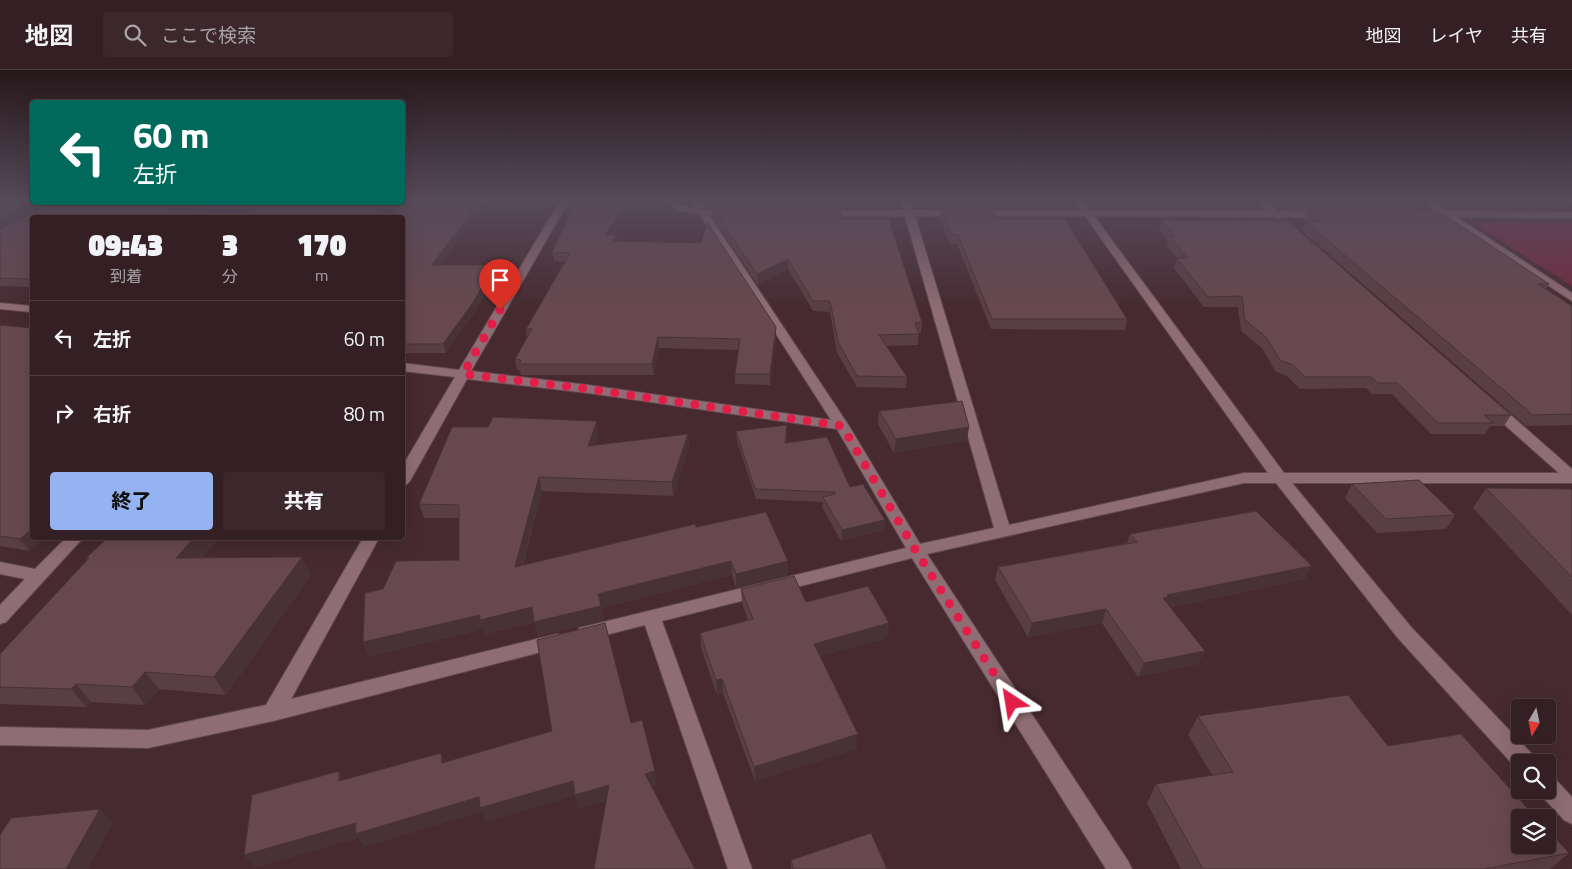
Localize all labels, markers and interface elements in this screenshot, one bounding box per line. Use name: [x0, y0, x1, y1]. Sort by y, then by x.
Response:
search box: [103, 12, 453, 57]
text: 地図: [25, 17, 73, 53]
text: ここで検索: [161, 20, 256, 49]
icon: search: [121, 21, 149, 49]
text: 地図: [1366, 22, 1402, 49]
text: レイヤ: [1430, 22, 1483, 49]
text: 共有: [1511, 22, 1547, 49]
text: 60 m: [133, 108, 209, 162]
icon: left: [50, 120, 115, 185]
text: 左折: [133, 157, 177, 191]
text: 09:43: [89, 222, 163, 268]
text: 3: [222, 222, 238, 268]
text: 170: [297, 222, 346, 268]
pin: [479, 259, 521, 310]
text: m: [315, 263, 328, 287]
text: 到着: [110, 264, 142, 288]
text: 分: [222, 264, 238, 288]
icon: arrive: [486, 266, 514, 294]
icon: left: [50, 324, 78, 352]
text: 左折: [93, 324, 131, 353]
text: 60 m: [344, 324, 385, 353]
icon: right: [50, 399, 78, 427]
text: 右折: [93, 399, 131, 428]
text: 80 m: [344, 399, 385, 428]
button: 終了: [50, 472, 213, 530]
button: 共有: [223, 472, 385, 530]
position arrow: [985, 675, 1037, 727]
north arrow: [1511, 699, 1556, 744]
map controls: [1511, 699, 1556, 854]
button: search: [1511, 754, 1556, 799]
button: layers: [1511, 809, 1556, 854]

